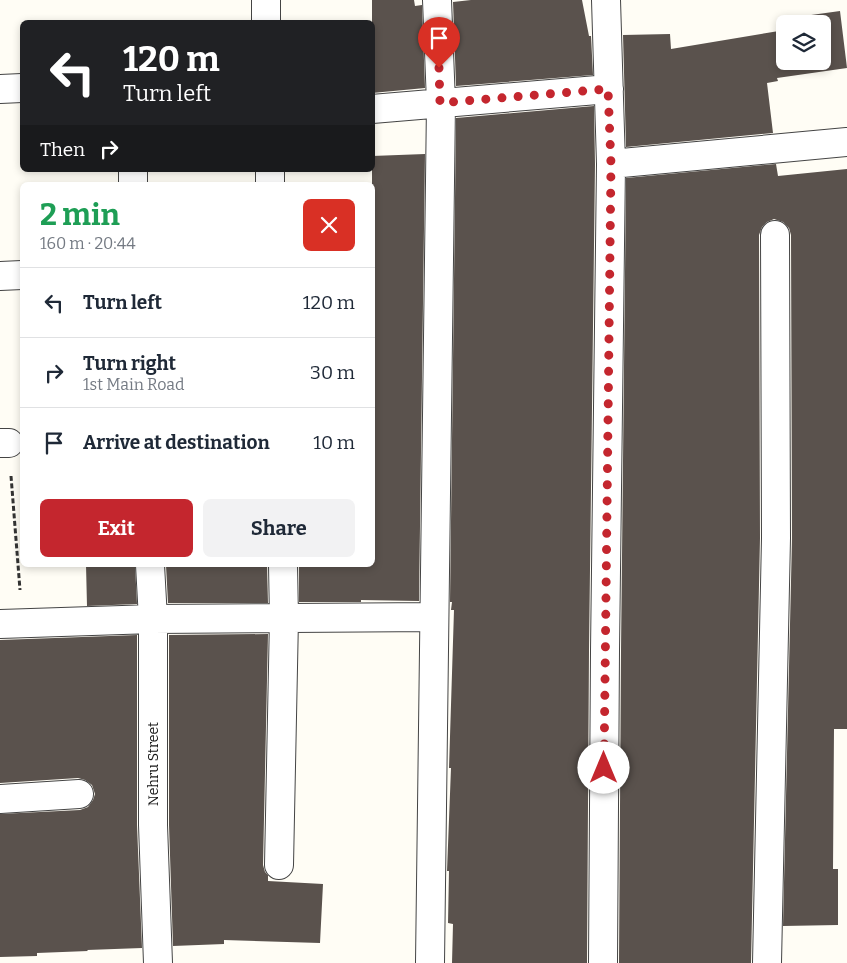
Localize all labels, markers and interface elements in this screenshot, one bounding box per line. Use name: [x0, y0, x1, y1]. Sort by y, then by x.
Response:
map controls: [776, 15, 831, 70]
button: layers: [776, 15, 831, 70]
pin: [418, 17, 460, 68]
icon: arrive: [425, 24, 453, 52]
text: 120 m: [123, 38, 220, 80]
icon: left: [40, 40, 105, 105]
text: Turn left: [123, 80, 211, 107]
icon: right: [95, 135, 123, 163]
text: Then: [40, 138, 85, 161]
text: 2 min: [40, 197, 120, 233]
button: close: [303, 199, 355, 251]
text: 160 m · 20:44: [40, 234, 136, 253]
icon: left: [40, 289, 68, 317]
text: Turn left: [83, 291, 162, 314]
text: 120 m: [303, 291, 355, 314]
text: Turn right: [83, 352, 176, 375]
icon: right: [40, 359, 68, 387]
text: 30 m: [310, 361, 355, 384]
text: 1st Main Road: [83, 375, 185, 394]
icon: arrive: [40, 429, 68, 457]
text: Arrive at destination: [83, 431, 270, 454]
text: 10 m: [313, 431, 355, 454]
button: Exit: [40, 499, 193, 557]
button: Share: [203, 499, 355, 557]
street label: Nehru Street: [145, 722, 162, 806]
position arrow: [577, 741, 629, 793]

